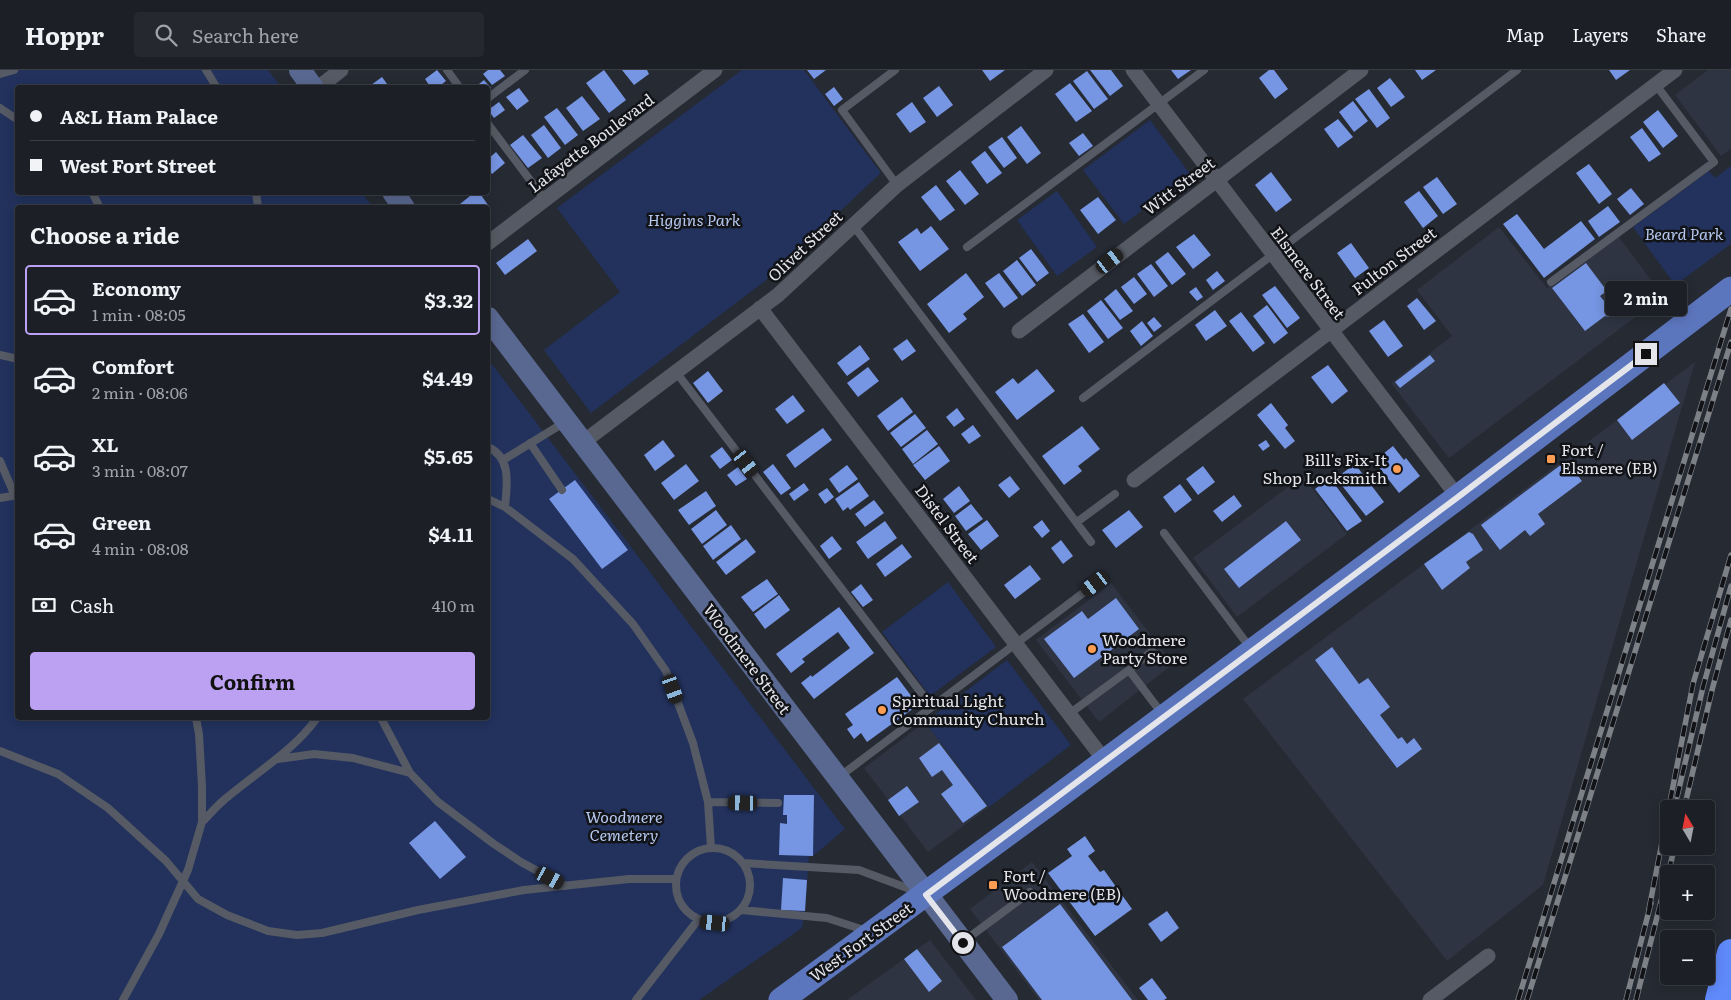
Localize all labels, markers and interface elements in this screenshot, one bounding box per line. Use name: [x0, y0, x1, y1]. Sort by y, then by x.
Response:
search box: [134, 12, 484, 57]
text: Hoppr: [25, 17, 104, 52]
icon: search: [152, 21, 180, 49]
text: Search here: [192, 21, 299, 49]
text: Map: [1506, 21, 1544, 48]
text: Layers: [1572, 21, 1628, 48]
text: Share: [1656, 21, 1706, 48]
street label: Lafayette Boulevard: [522, 87, 658, 198]
text: A&L Ham Palace: [60, 102, 218, 130]
street label: Witt Street: [1138, 150, 1220, 220]
text: West Fort Street: [60, 151, 216, 179]
street label: Olivet Street: [761, 204, 848, 286]
park label: Higgins Park: [648, 207, 741, 231]
text: Choose a ride: [30, 218, 179, 251]
street label: Fulton Street: [1346, 220, 1441, 300]
street label: Elsmere Street: [1266, 221, 1352, 324]
park label: Beard Park: [1644, 221, 1724, 245]
car: [1093, 246, 1126, 276]
text: Economy: [92, 274, 181, 302]
icon: car: [32, 278, 77, 323]
callout: 2 min: [1605, 282, 1687, 316]
text: $3.32: [424, 286, 473, 314]
text: 2 min: [1624, 286, 1668, 310]
text: 1 min · 08:05: [92, 302, 186, 326]
route end: [1635, 343, 1657, 365]
text: Comfort: [92, 352, 174, 380]
icon: car: [32, 356, 77, 401]
text: $4.49: [422, 364, 473, 392]
text: 2 min · 08:06: [92, 380, 188, 404]
text: XL: [92, 430, 119, 458]
icon: car: [32, 434, 77, 479]
place label: Fort / Elsmere (EB): [1561, 437, 1658, 479]
text: $5.65: [424, 442, 473, 470]
car: [730, 447, 761, 479]
place label: Bill's Fix-It Shop Locksmith: [1263, 447, 1388, 489]
marker: Fort / Elsmere (EB): [1545, 453, 1557, 465]
text: 3 min · 08:07: [92, 458, 188, 482]
marker: Bill's Fix-It Shop Locksmith: [1391, 463, 1403, 475]
street label: Distel Street: [910, 479, 986, 568]
text: Green: [92, 508, 151, 536]
icon: car: [32, 512, 77, 557]
text: $4.11: [428, 520, 473, 548]
text: 4 min · 08:08: [92, 536, 189, 560]
car: [1078, 569, 1111, 599]
icon: cash: [30, 591, 58, 619]
text: Cash: [70, 591, 114, 619]
text: 410 m: [432, 593, 475, 617]
street label: Woodmere Street: [698, 598, 798, 719]
place label: Woodmere Party Store: [1102, 627, 1187, 669]
marker: Woodmere Party Store: [1086, 643, 1098, 655]
button: Confirm: [30, 652, 475, 710]
car: [660, 672, 685, 706]
place label: Spiritual Light Community Church: [892, 688, 1045, 730]
marker: Spiritual Light Community Church: [876, 704, 888, 716]
car: [727, 795, 758, 811]
north arrow: [1660, 800, 1715, 855]
map controls: [1660, 800, 1715, 985]
park label: Woodmere Cemetery: [585, 804, 663, 846]
place label: Fort / Woodmere (EB): [1003, 863, 1121, 905]
car: [533, 864, 566, 892]
button: +: [1660, 865, 1715, 920]
marker: Fort / Woodmere (EB): [987, 879, 999, 891]
street label: West Fort Street: [804, 895, 917, 987]
car: [699, 914, 730, 932]
button: −: [1660, 930, 1715, 985]
route start: [952, 932, 974, 954]

